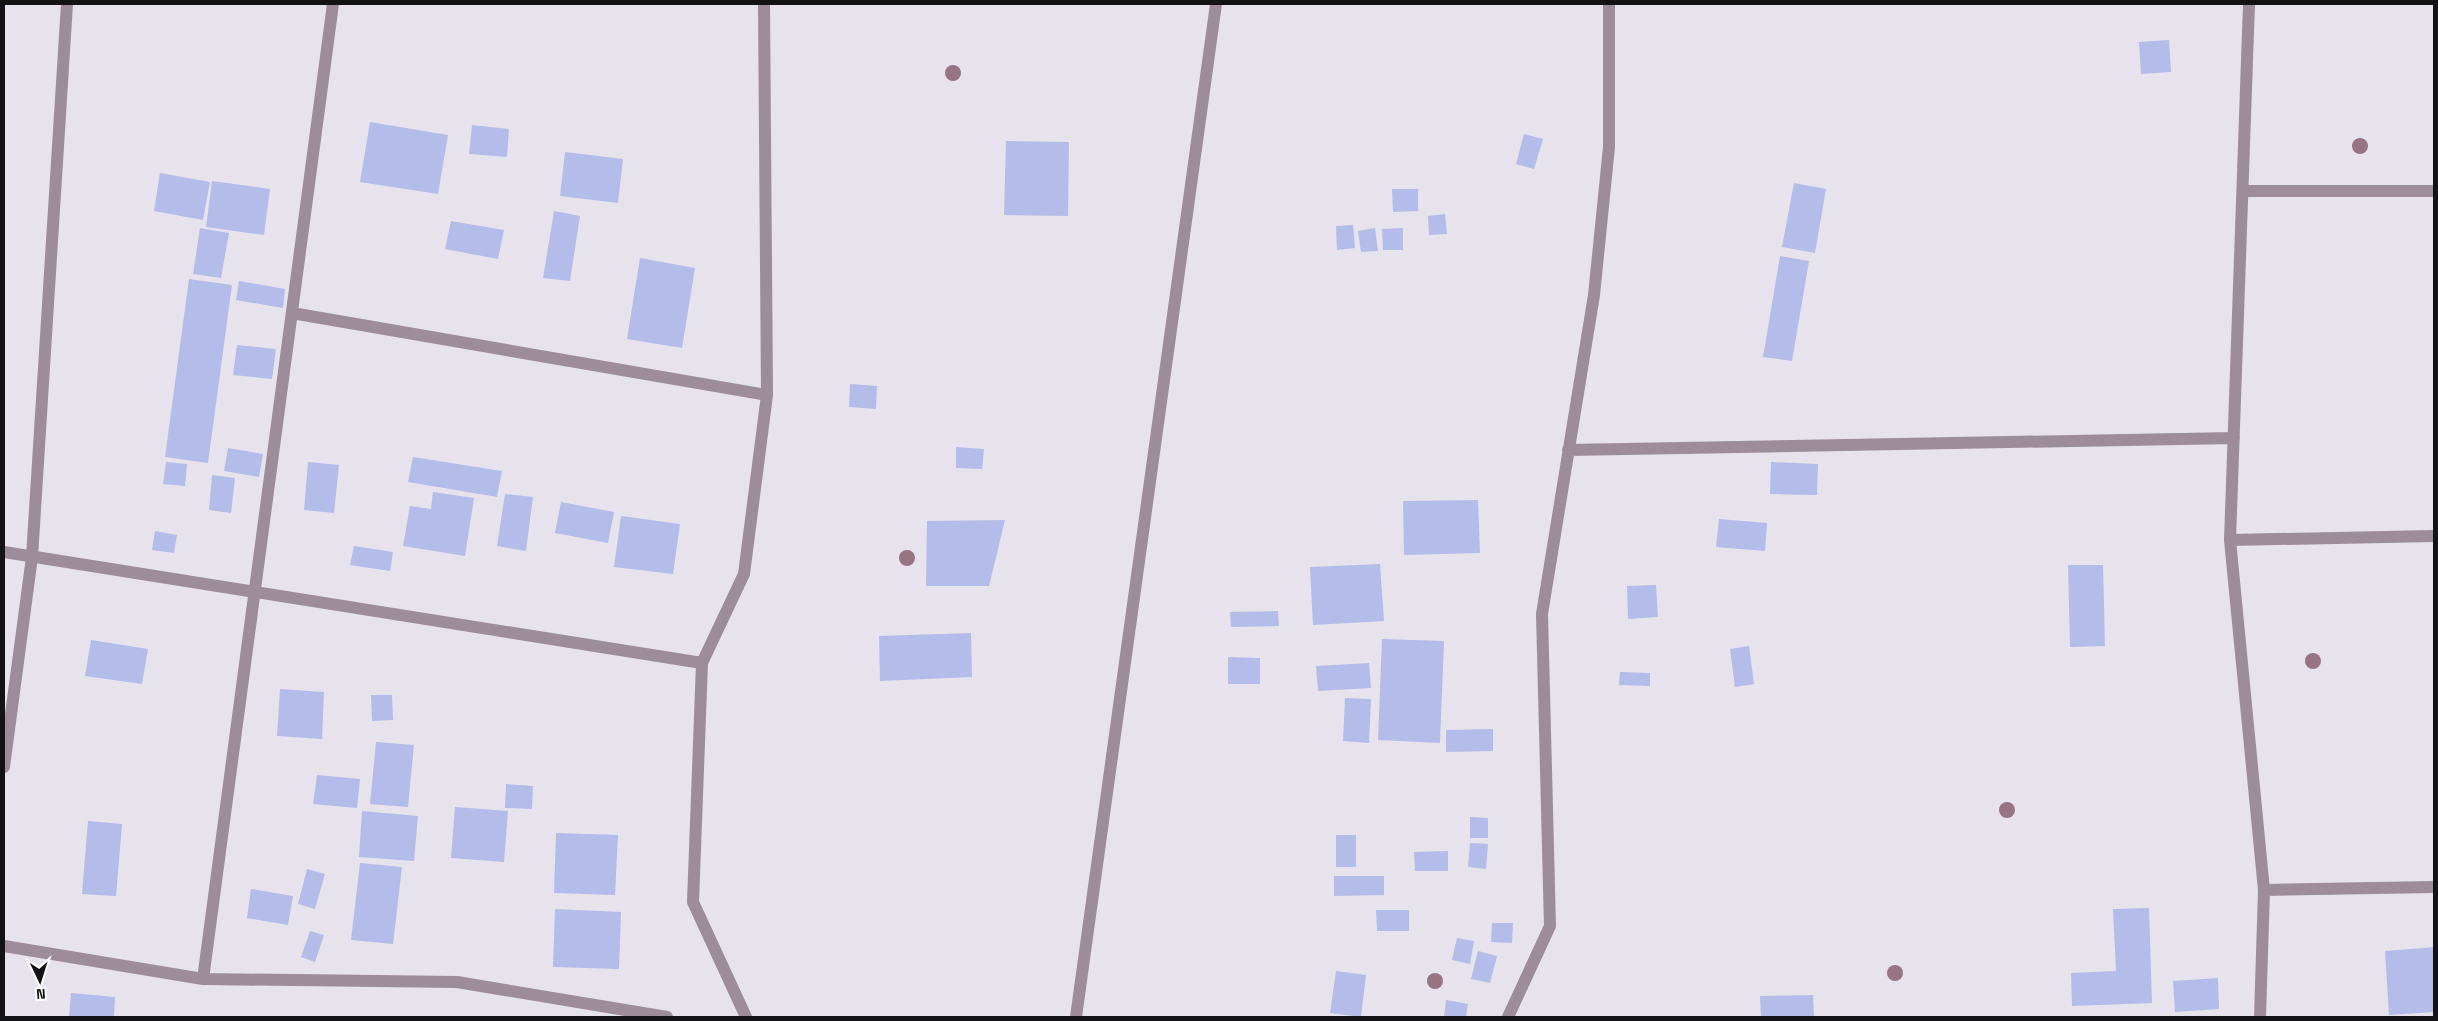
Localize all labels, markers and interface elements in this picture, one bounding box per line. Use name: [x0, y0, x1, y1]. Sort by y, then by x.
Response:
north arrow: [15, 956, 65, 1006]
text: N: [36, 985, 46, 1003]

